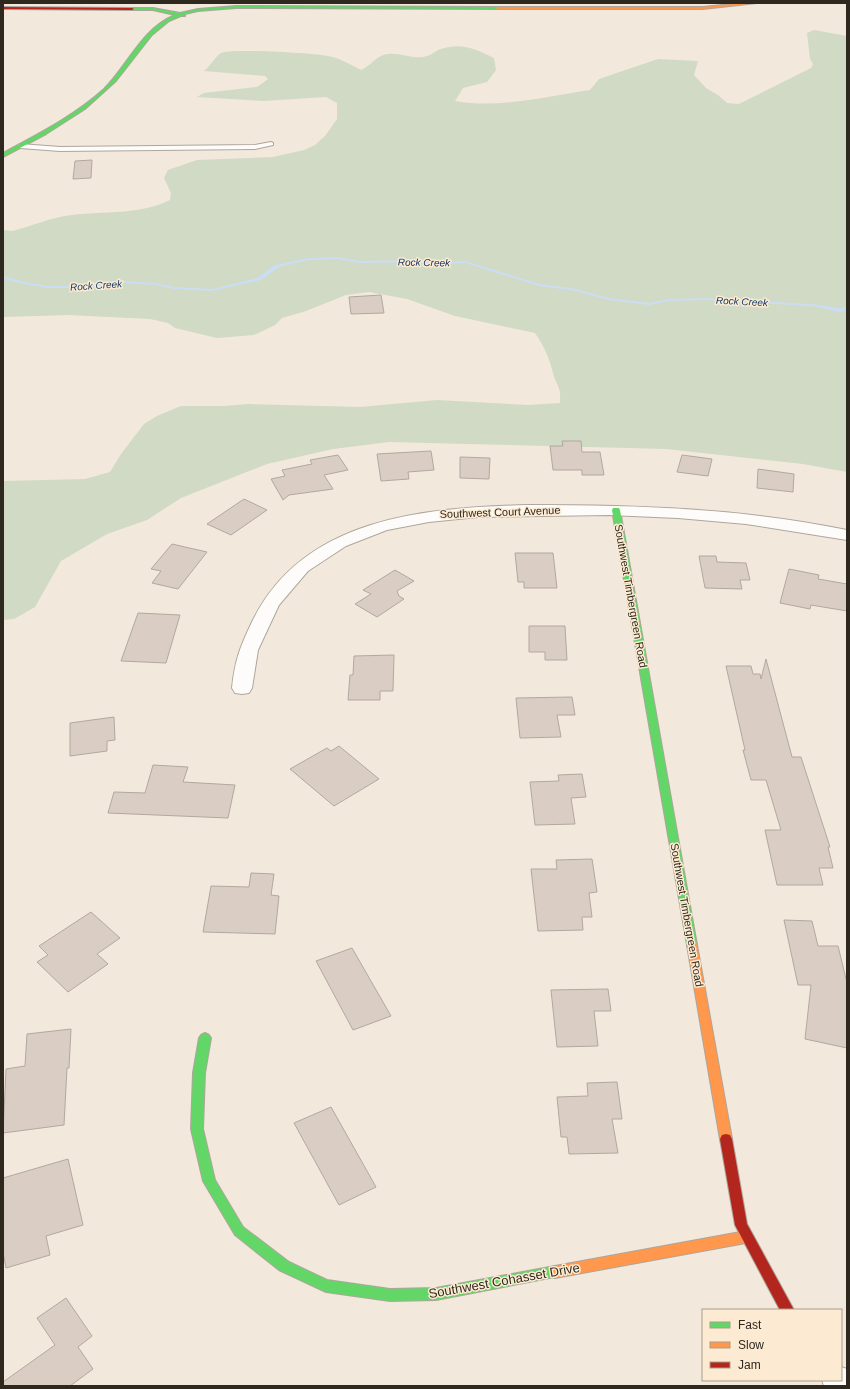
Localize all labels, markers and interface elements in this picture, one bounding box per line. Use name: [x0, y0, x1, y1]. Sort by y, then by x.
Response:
water label: Rock Creek: [398, 257, 451, 268]
water label: Rock Creek: [70, 278, 123, 293]
water label: Rock Creek: [716, 295, 769, 308]
street label: Southwest Court Avenue: [439, 504, 561, 520]
street label: Southwest Timbergreen Road: [612, 523, 650, 669]
street label: Southwest Timbergreen Road: [668, 842, 706, 988]
street label: Southwest Cohasset Drive: [427, 1260, 581, 1301]
legend: [702, 1309, 842, 1381]
text: Fast: [738, 1318, 762, 1332]
text: Slow: [738, 1338, 764, 1352]
text: Jam: [738, 1358, 761, 1372]

